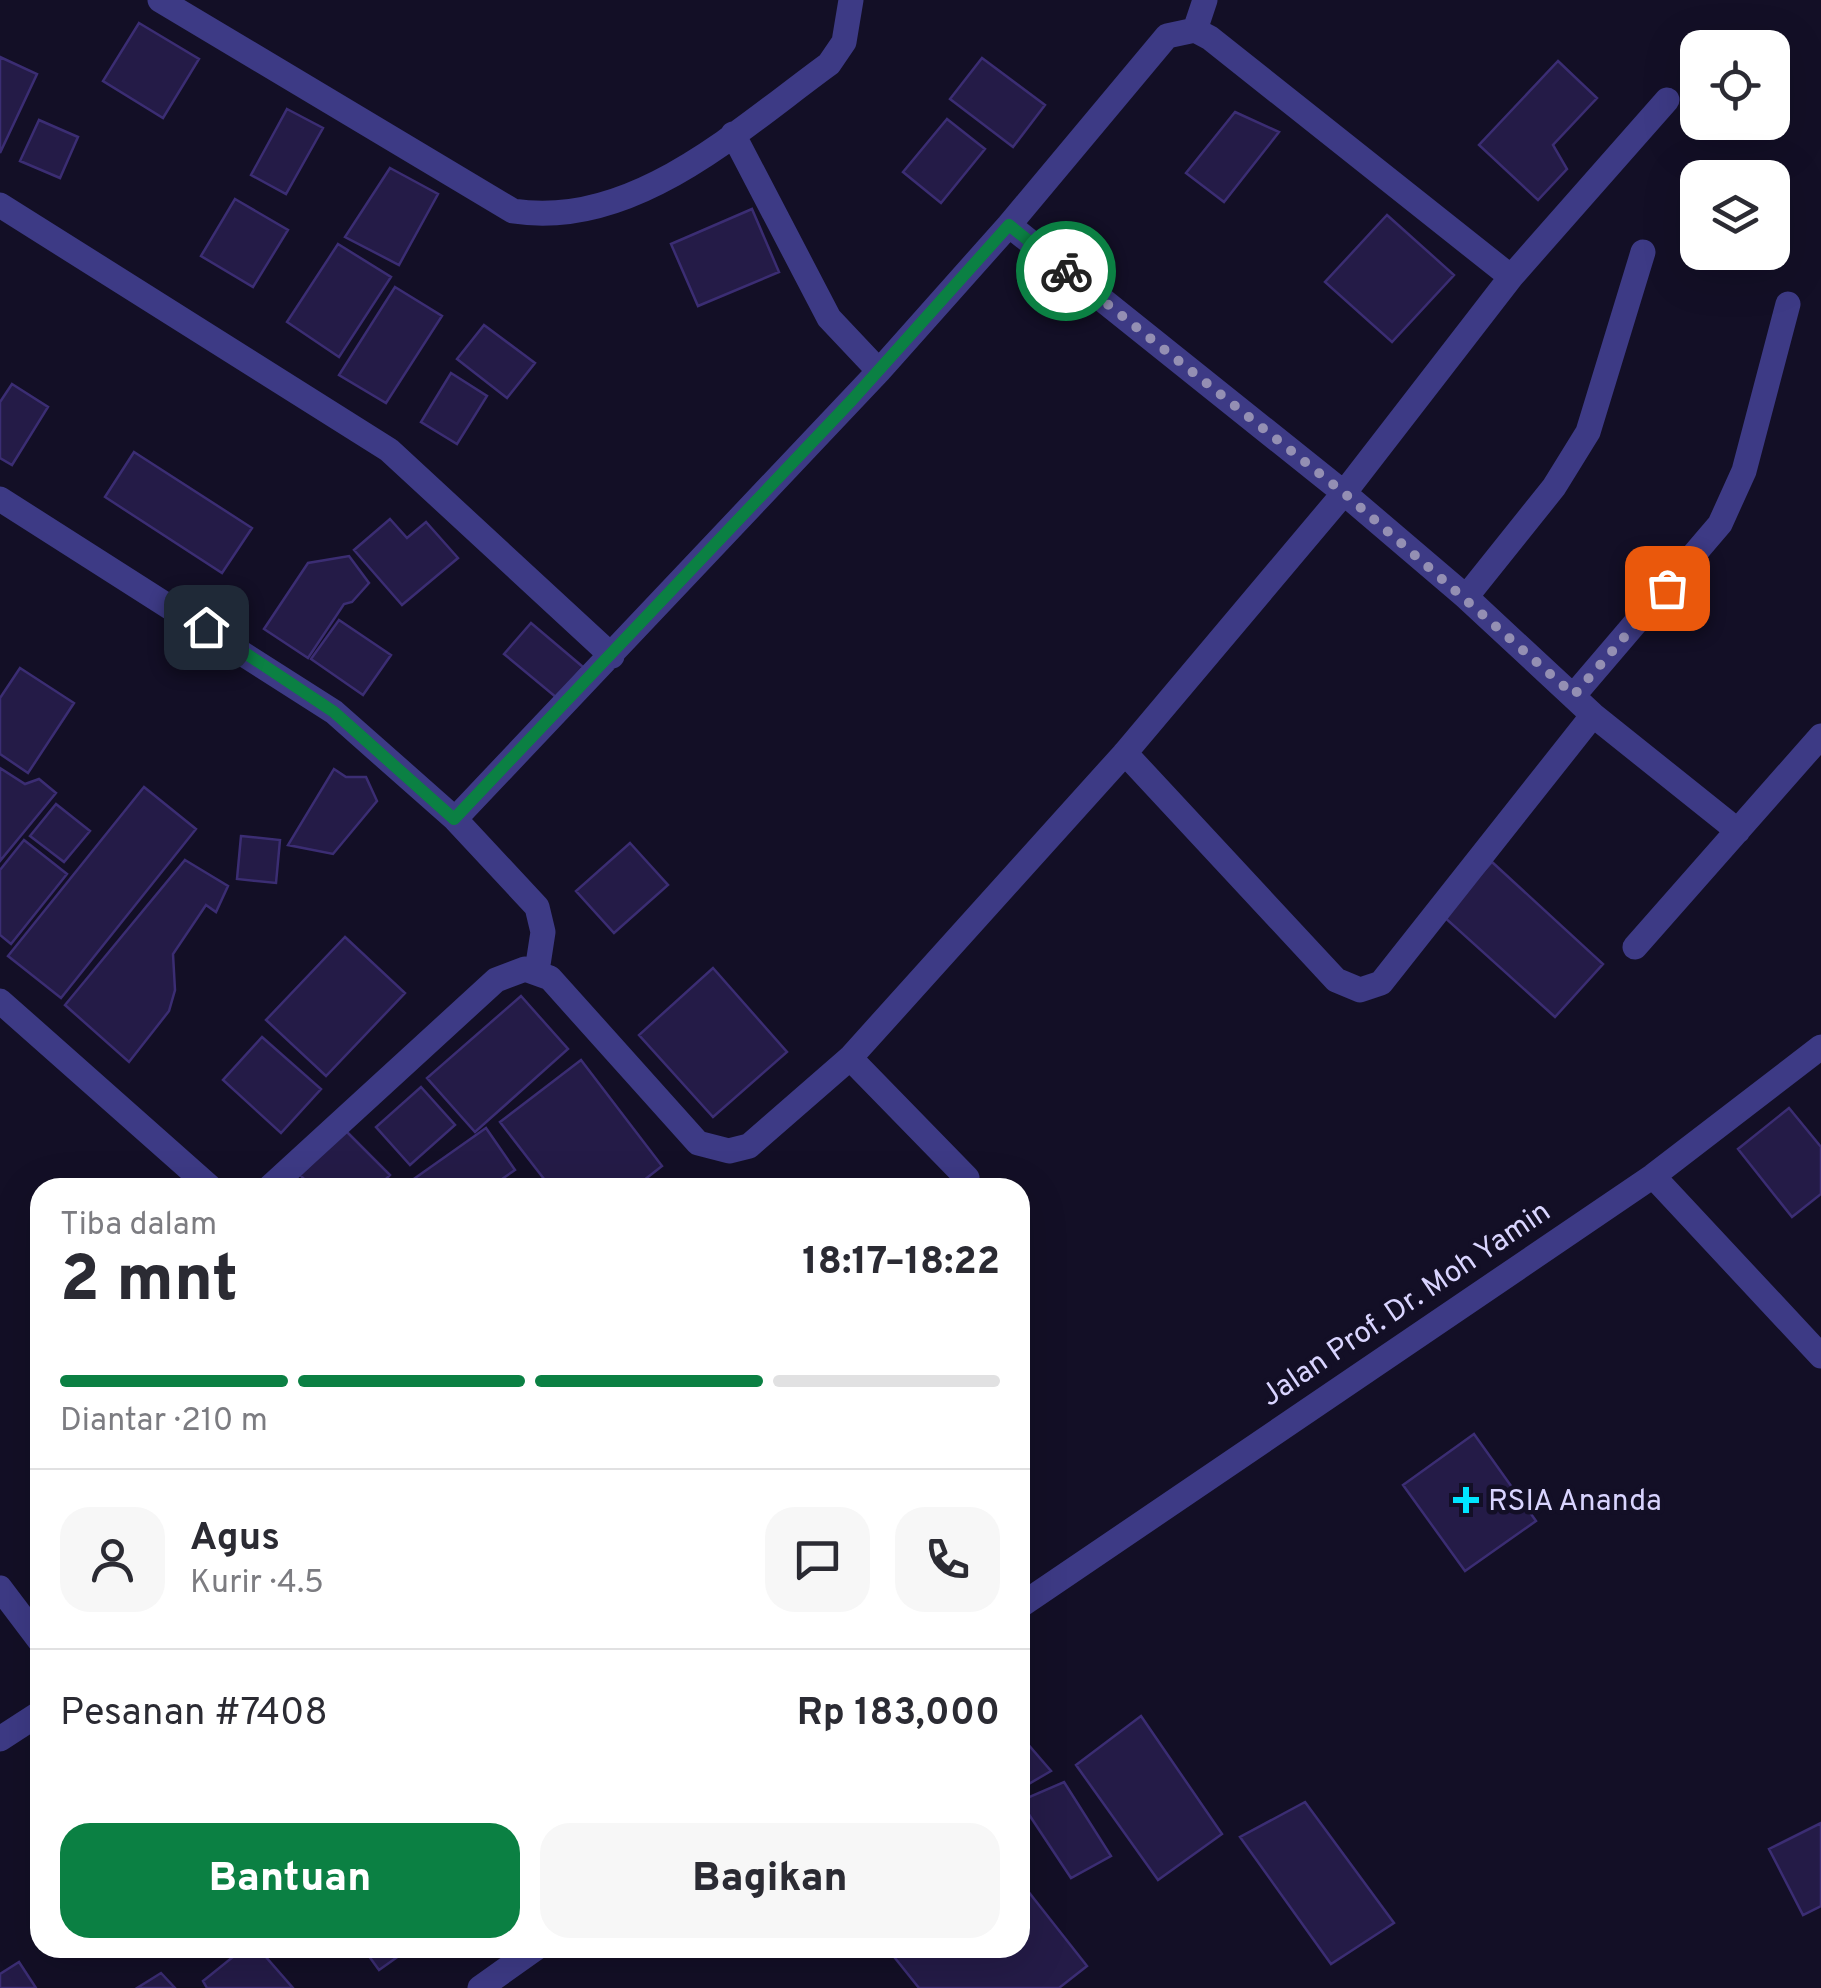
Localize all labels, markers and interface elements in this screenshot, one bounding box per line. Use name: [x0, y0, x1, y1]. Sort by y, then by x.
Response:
map controls: [1680, 30, 1790, 270]
button: locate: [1680, 30, 1790, 140]
button: layers: [1680, 160, 1790, 270]
courier: [1016, 221, 1116, 321]
icon: bike: [1039, 244, 1094, 299]
pin: [1625, 546, 1710, 631]
icon: bag: [1640, 561, 1695, 616]
pin: [164, 585, 249, 670]
icon: home: [179, 600, 234, 655]
street label: Jalan Prof. Dr. Moh Yamin: [1254, 1194, 1558, 1416]
text: Tiba dalam: [60, 1206, 217, 1246]
text: 18:17–18:22: [802, 1239, 1000, 1288]
text: 2 mnt: [60, 1242, 238, 1324]
text: Diantar · 210 m: [60, 1402, 268, 1442]
place label: RSIA Ananda: [1488, 1484, 1662, 1521]
marker: RSIA Ananda: [1453, 1487, 1479, 1513]
button: person: [60, 1507, 165, 1612]
button: chat: [765, 1507, 870, 1612]
button: phone: [895, 1507, 1000, 1612]
text: Agus: [190, 1515, 280, 1564]
text: Kurir · 4.5: [190, 1564, 324, 1604]
text: Pesanan #7408: [60, 1690, 328, 1739]
text: Rp 183,000: [797, 1690, 1000, 1739]
button: Bantuan: [60, 1823, 520, 1938]
button: Bagikan: [540, 1823, 1000, 1938]

